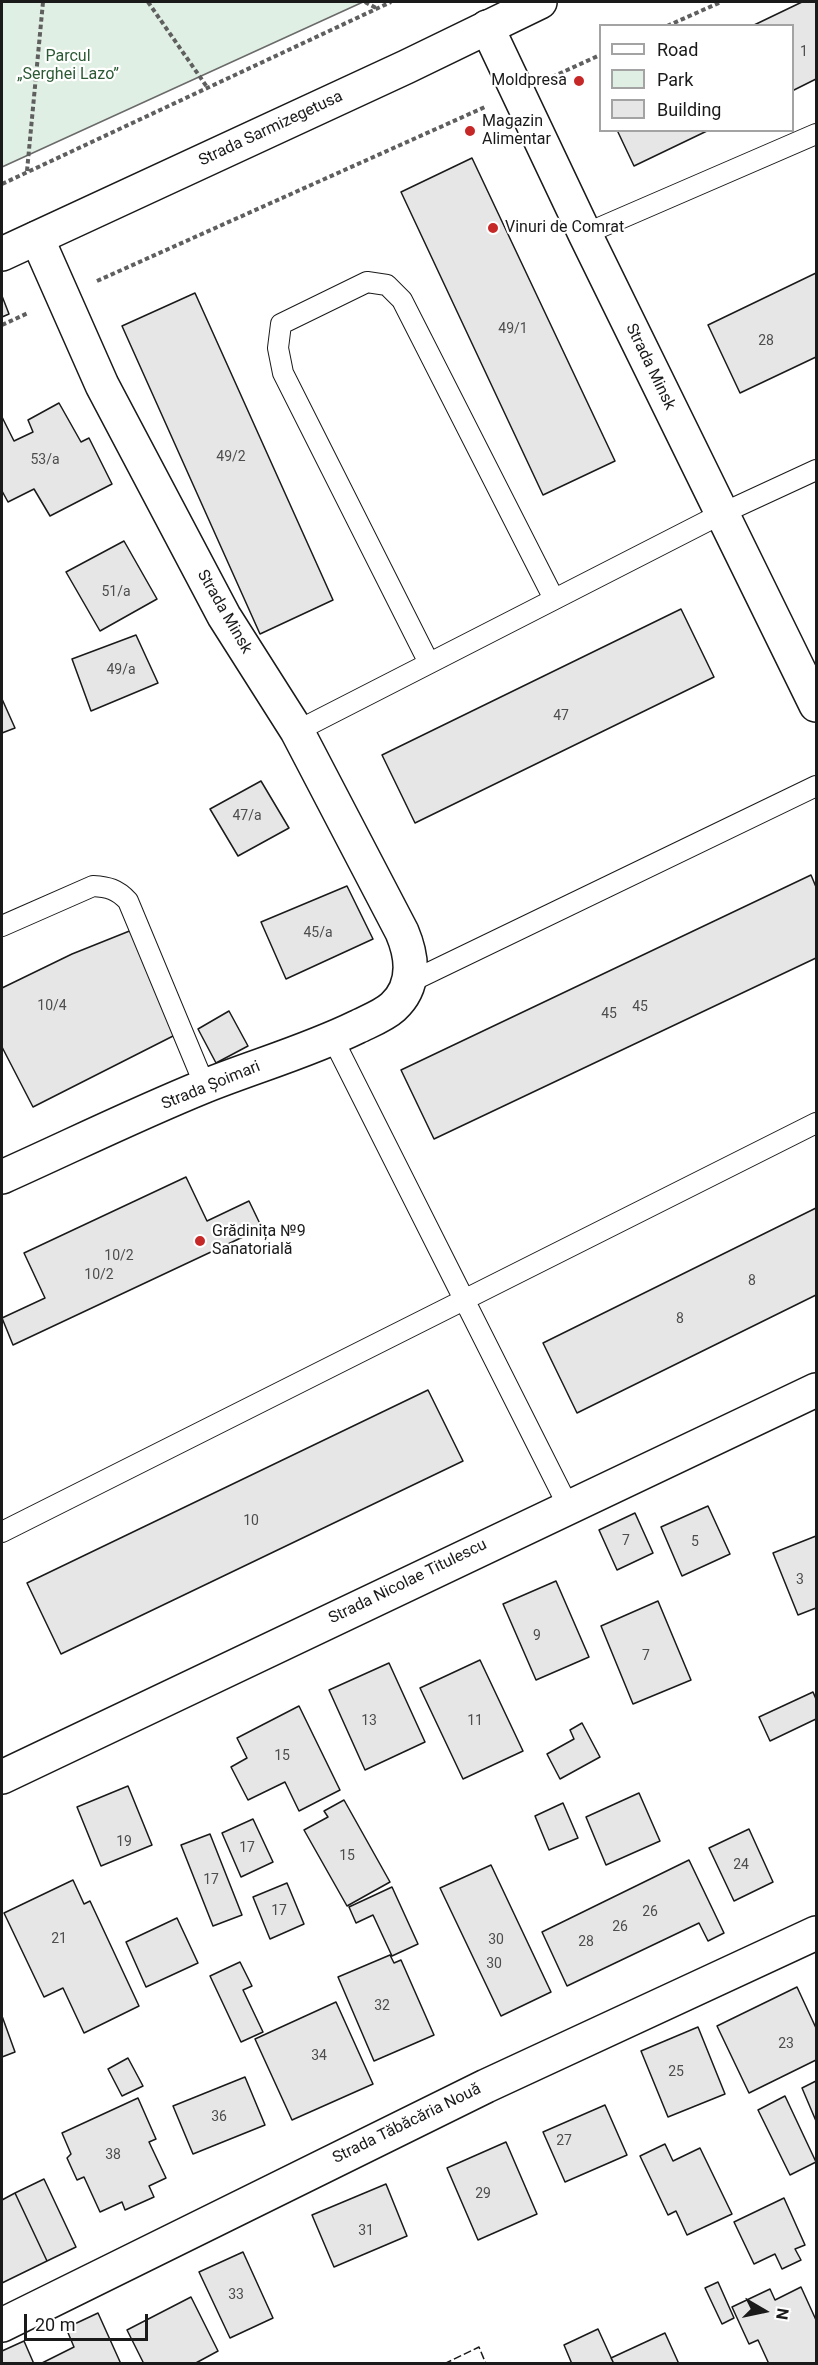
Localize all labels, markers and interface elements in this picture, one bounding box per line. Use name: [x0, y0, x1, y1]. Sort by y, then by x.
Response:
legend: [599, 24, 794, 132]
text: Road: [657, 39, 698, 60]
house number: 1: [800, 44, 808, 60]
park label: Parcul „Serghei Lazo”: [17, 47, 119, 85]
text: Park: [657, 69, 693, 90]
place label: Moldpresa: [491, 71, 567, 91]
marker: Moldpresa: [572, 74, 586, 88]
street label: Strada Sarmizegetusa: [196, 87, 346, 171]
text: Building: [657, 99, 721, 120]
place label: Magazin Alimentar: [482, 112, 551, 150]
marker: Magazin Alimentar: [463, 124, 477, 138]
place label: Vinuri de Comrat: [505, 218, 624, 238]
marker: Vinuri de Comrat: [486, 221, 500, 235]
house number: 49/1: [498, 321, 528, 337]
street label: Strada Minsk: [621, 321, 679, 413]
house number: 28: [758, 333, 774, 349]
house number: 49/2: [216, 449, 246, 465]
house number: 53/a: [30, 452, 60, 468]
street label: Strada Minsk: [192, 567, 256, 657]
house number: 51/a: [101, 584, 131, 600]
house number: 49/a: [106, 662, 136, 678]
house number: 47: [553, 708, 569, 724]
house number: 47/a: [232, 808, 262, 824]
house number: 45/a: [303, 925, 333, 941]
house number: 10/4: [37, 998, 67, 1014]
house number: 45: [632, 999, 648, 1015]
house number: 45: [601, 1006, 617, 1022]
street label: Strada Șoimari: [159, 1057, 263, 1115]
place label: Grădinița №9 Sanatorială: [212, 1222, 306, 1260]
marker: Grădinița №9 Sanatorială: [193, 1234, 207, 1248]
house number: 10/2: [104, 1248, 134, 1264]
house number: 10/2: [84, 1267, 114, 1283]
house number: 8: [748, 1273, 756, 1289]
house number: 8: [676, 1311, 684, 1327]
house number: 10: [243, 1513, 259, 1529]
house number: 7: [622, 1533, 630, 1549]
house number: 5: [691, 1534, 699, 1550]
street label: Strada Nicolae Titulescu: [326, 1535, 490, 1629]
house number: 3: [796, 1572, 804, 1588]
house number: 9: [533, 1628, 541, 1644]
house number: 7: [642, 1648, 650, 1664]
house number: 13: [361, 1713, 377, 1729]
house number: 11: [467, 1713, 483, 1729]
house number: 15: [274, 1748, 290, 1764]
house number: 19: [116, 1834, 132, 1850]
house number: 17: [239, 1840, 255, 1856]
house number: 15: [339, 1848, 355, 1864]
house number: 24: [733, 1857, 749, 1873]
house number: 17: [203, 1872, 219, 1888]
house number: 17: [271, 1903, 287, 1919]
house number: 26: [642, 1904, 658, 1920]
house number: 26: [612, 1919, 628, 1935]
house number: 21: [51, 1931, 67, 1947]
house number: 30: [488, 1932, 504, 1948]
house number: 28: [578, 1934, 594, 1950]
house number: 30: [486, 1956, 502, 1972]
house number: 32: [374, 1998, 390, 2014]
house number: 23: [778, 2036, 794, 2052]
house number: 34: [311, 2048, 327, 2064]
house number: 25: [668, 2064, 684, 2080]
street label: Strada Tăbăcăria Nouă: [330, 2080, 484, 2168]
house number: 36: [211, 2109, 227, 2125]
house number: 27: [556, 2133, 572, 2149]
house number: 38: [105, 2147, 121, 2163]
house number: 29: [475, 2186, 491, 2202]
house number: 31: [358, 2223, 374, 2239]
north arrow: [734, 2281, 794, 2341]
house number: 33: [228, 2287, 244, 2303]
scale bar: [27, 2302, 152, 2340]
text: N: [772, 2307, 793, 2321]
text: 20 m: [35, 2314, 75, 2335]

